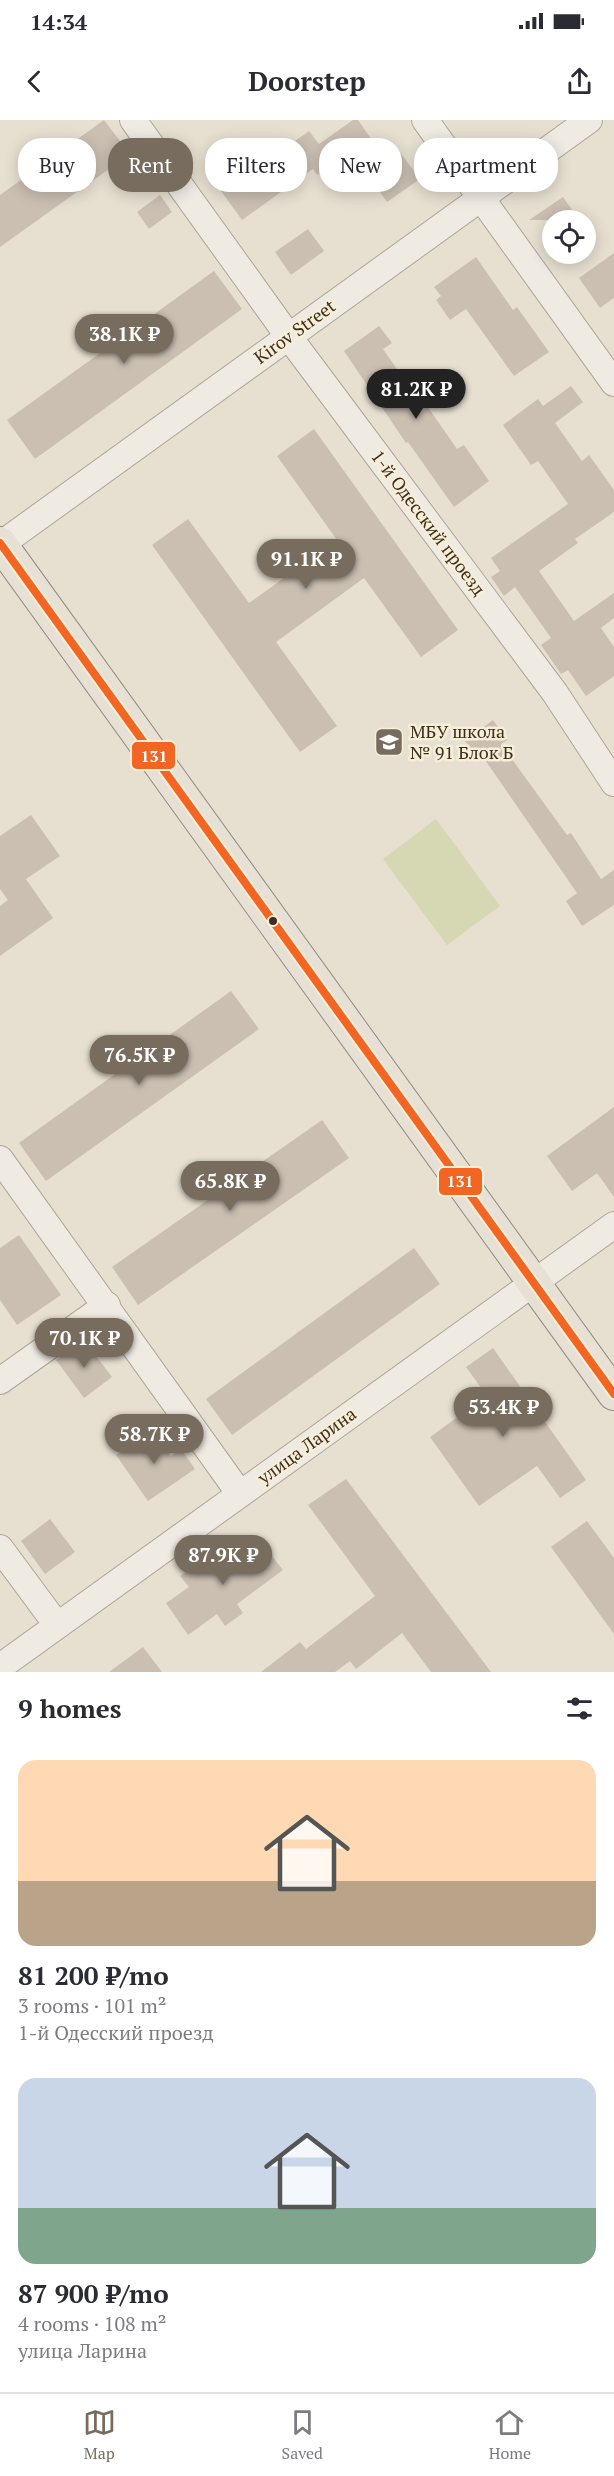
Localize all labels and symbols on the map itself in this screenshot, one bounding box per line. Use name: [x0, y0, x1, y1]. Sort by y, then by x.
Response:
street label: Kirov Street: [249, 293, 340, 369]
pin: 38.1K ₽: [69, 314, 179, 365]
pin: 81.2K ₽: [361, 369, 471, 420]
street label: 1-й Одесский проезд: [366, 445, 491, 600]
pin: 91.1K ₽: [251, 539, 361, 590]
place label: МБУ школа № 91 Блок Б: [410, 719, 514, 764]
school or university icon: МБУ школа № 91 Блок Б: [373, 726, 405, 758]
line badge: 131: [131, 741, 176, 770]
text: 131: [140, 745, 168, 767]
unlabelled marker: [267, 915, 279, 927]
pin: 76.5K ₽: [84, 1035, 194, 1086]
pin: 65.8K ₽: [175, 1161, 285, 1212]
line badge: 131: [438, 1167, 483, 1196]
text: 131: [446, 1170, 474, 1192]
pin: 70.1K ₽: [29, 1318, 139, 1369]
pin: 53.4K ₽: [448, 1387, 558, 1438]
street label: улица Ларина: [252, 1401, 360, 1490]
pin: 58.7K ₽: [99, 1414, 209, 1465]
pin: 87.9K ₽: [168, 1535, 278, 1586]

